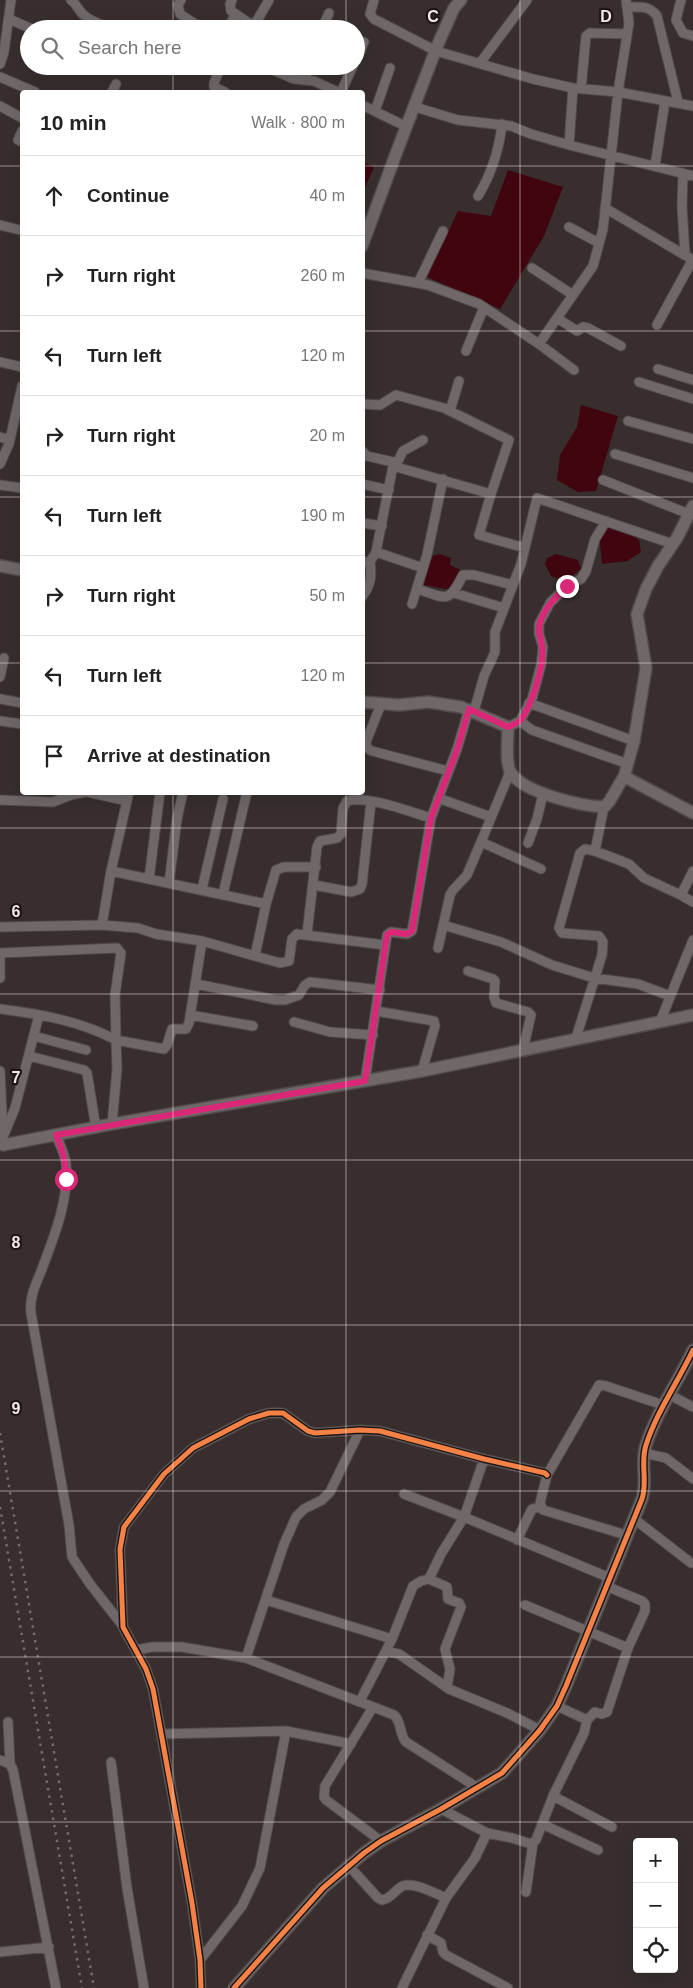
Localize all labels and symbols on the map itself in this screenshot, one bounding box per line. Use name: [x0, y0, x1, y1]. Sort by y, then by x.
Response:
text: C: [427, 8, 439, 25]
text: D: [600, 8, 612, 25]
route end: [556, 575, 579, 598]
text: 6: [12, 903, 21, 920]
text: 7: [12, 1069, 21, 1086]
route start: [55, 1168, 78, 1191]
text: 8: [12, 1234, 21, 1251]
text: 9: [12, 1400, 21, 1417]

